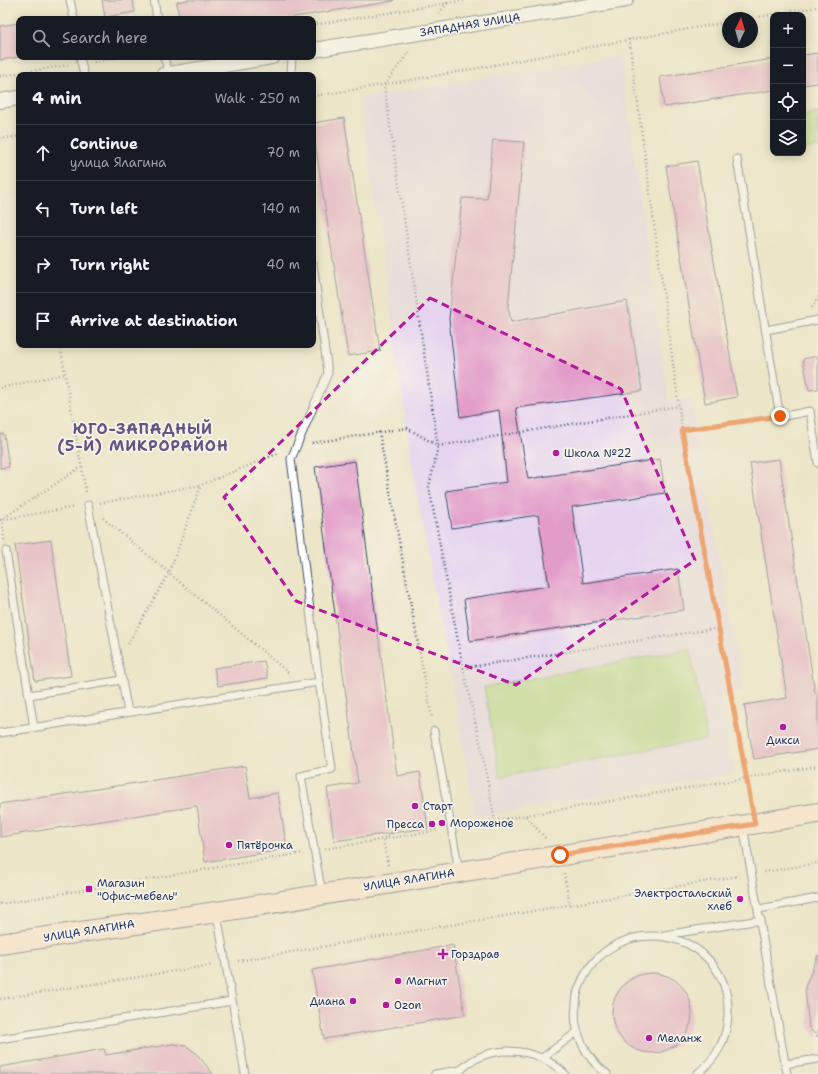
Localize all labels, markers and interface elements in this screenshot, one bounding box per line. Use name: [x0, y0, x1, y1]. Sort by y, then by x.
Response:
street label: ЗАПАДНАЯ УЛИЦА: [419, 10, 521, 40]
north arrow: [722, 12, 758, 48]
map controls: [770, 12, 806, 156]
button: +: [770, 12, 806, 48]
search box: [16, 16, 316, 60]
icon: search: [30, 27, 52, 49]
text: Search here: [62, 28, 148, 48]
button: −: [770, 48, 806, 84]
button: locate: [770, 84, 806, 120]
text: 4 min: [32, 87, 82, 109]
text: Walk · 250 m: [215, 90, 300, 107]
button: layers: [770, 120, 806, 156]
text: Continue: [70, 134, 138, 154]
icon: ahead: [32, 142, 54, 164]
text: 70 m: [266, 144, 300, 161]
text: улица Ялагина: [70, 154, 166, 171]
icon: left: [32, 198, 54, 220]
text: Turn left: [70, 199, 138, 219]
text: 140 m: [261, 200, 300, 217]
icon: right: [32, 254, 54, 276]
text: Turn right: [70, 255, 150, 275]
text: 40 m: [266, 256, 300, 273]
icon: arrive: [32, 310, 54, 332]
text: Arrive at destination: [70, 311, 238, 331]
route end: [771, 407, 789, 425]
district label: ЮГО-ЗАПАДНЫЙ (5-Й) МИКРОРАЙОН: [57, 419, 229, 456]
place label: Школа №22: [564, 446, 632, 461]
marker: Школа №22: [551, 448, 561, 458]
marker: Дикси: [778, 722, 788, 732]
place label: Дикси: [766, 733, 800, 748]
place label: Старт: [423, 799, 453, 814]
marker: Старт: [410, 801, 420, 811]
place label: Мороженое: [450, 816, 514, 831]
place label: Пресса: [387, 817, 424, 832]
marker: Мороженое: [437, 818, 447, 828]
marker: Пресса: [427, 819, 437, 829]
place label: Пятёрочка: [237, 838, 293, 853]
marker: Пятёрочка: [224, 840, 234, 850]
route start: [551, 846, 569, 864]
street label: УЛИЦА ЯЛАГИНА: [362, 865, 456, 895]
place label: Магазин "Офис-мебель": [97, 876, 177, 904]
marker: Магазин "Офис-мебель": [84, 884, 94, 894]
place label: Электростальский хлеб: [634, 886, 732, 914]
marker: Электростальский хлеб: [735, 894, 745, 904]
street label: УЛИЦА ЯЛАГИНА: [42, 916, 136, 946]
place label: Горздрав: [451, 947, 499, 962]
marker: Горздрав: [438, 949, 448, 959]
place label: Магнит: [406, 974, 447, 989]
marker: Магнит: [393, 976, 403, 986]
place label: Диана: [310, 994, 345, 1009]
marker: Диана: [348, 996, 358, 1006]
place label: Ozon: [394, 998, 422, 1013]
marker: Ozon: [381, 1000, 391, 1010]
place label: Меланж: [657, 1031, 702, 1046]
marker: Меланж: [644, 1033, 654, 1043]

